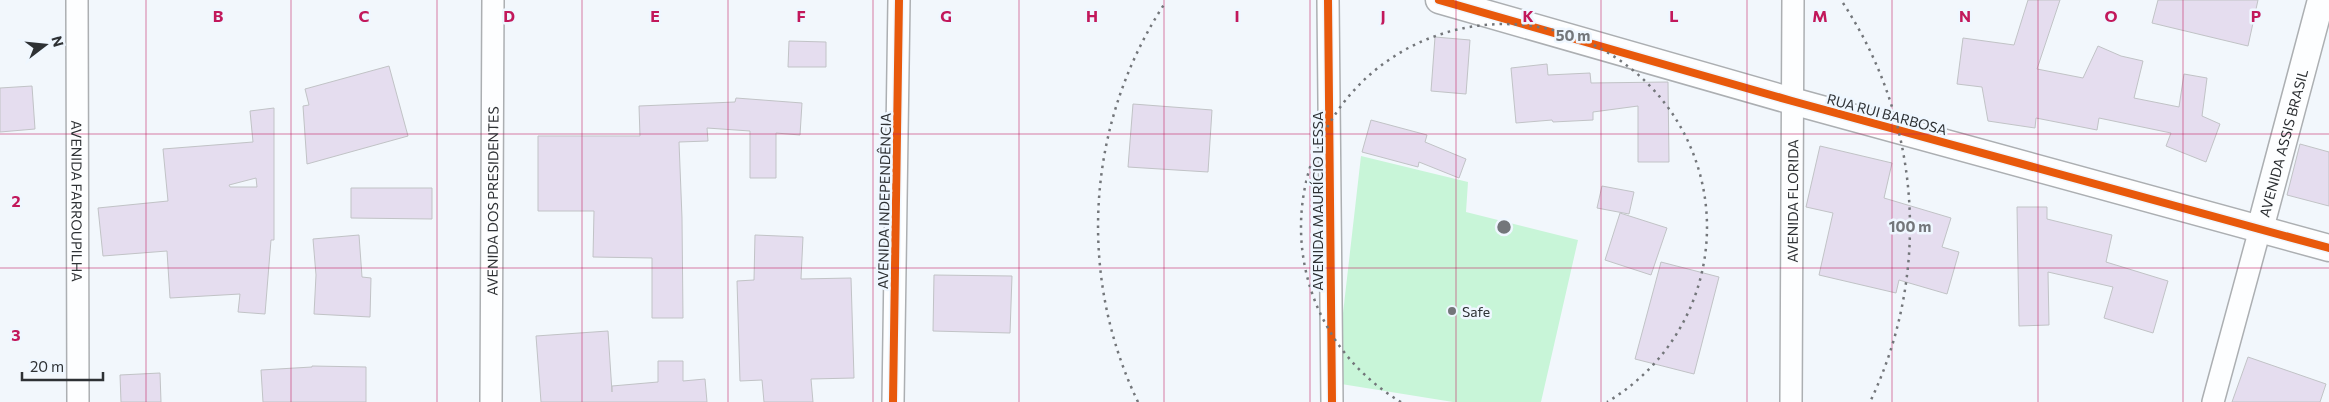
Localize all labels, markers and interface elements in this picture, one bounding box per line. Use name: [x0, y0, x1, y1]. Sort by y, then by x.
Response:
text: B: [213, 6, 224, 25]
text: C: [359, 6, 370, 25]
text: D: [503, 6, 515, 25]
text: E: [650, 6, 660, 25]
text: F: [796, 6, 806, 25]
text: G: [940, 6, 952, 25]
text: H: [1086, 6, 1098, 25]
text: I: [1234, 6, 1240, 25]
text: J: [1380, 6, 1386, 25]
text: K: [1522, 6, 1534, 25]
text: L: [1669, 6, 1679, 25]
text: M: [1812, 6, 1828, 25]
text: N: [1959, 6, 1971, 25]
text: O: [2104, 6, 2118, 25]
text: P: [2251, 6, 2261, 25]
north arrow: [20, 20, 70, 70]
text: 50 m: [1556, 26, 1590, 44]
text: N: [48, 34, 68, 49]
street label: AVENIDA ASSIS BRASIL: [2255, 67, 2311, 219]
street label: RUA RUI BARBOSA: [1825, 90, 1949, 138]
street label: AVENIDA DOS PRESIDENTES: [483, 106, 501, 296]
street label: AVENIDA MAURÍCIO LESSA: [1309, 111, 1326, 291]
street label: AVENIDA INDEPENDÊNCIA: [874, 112, 894, 289]
street label: AVENIDA FARROUPILHA: [69, 120, 86, 282]
street label: AVENIDA FLORIDA: [1783, 139, 1801, 263]
text: 2: [11, 191, 21, 210]
text: 100 m: [1889, 217, 1931, 235]
centre of rings: [1495, 218, 1513, 236]
place label: Safe: [1462, 303, 1490, 320]
marker: Safe: [1446, 305, 1458, 317]
text: 3: [11, 325, 21, 344]
scale bar: [22, 350, 104, 382]
text: 20 m: [30, 357, 64, 375]

